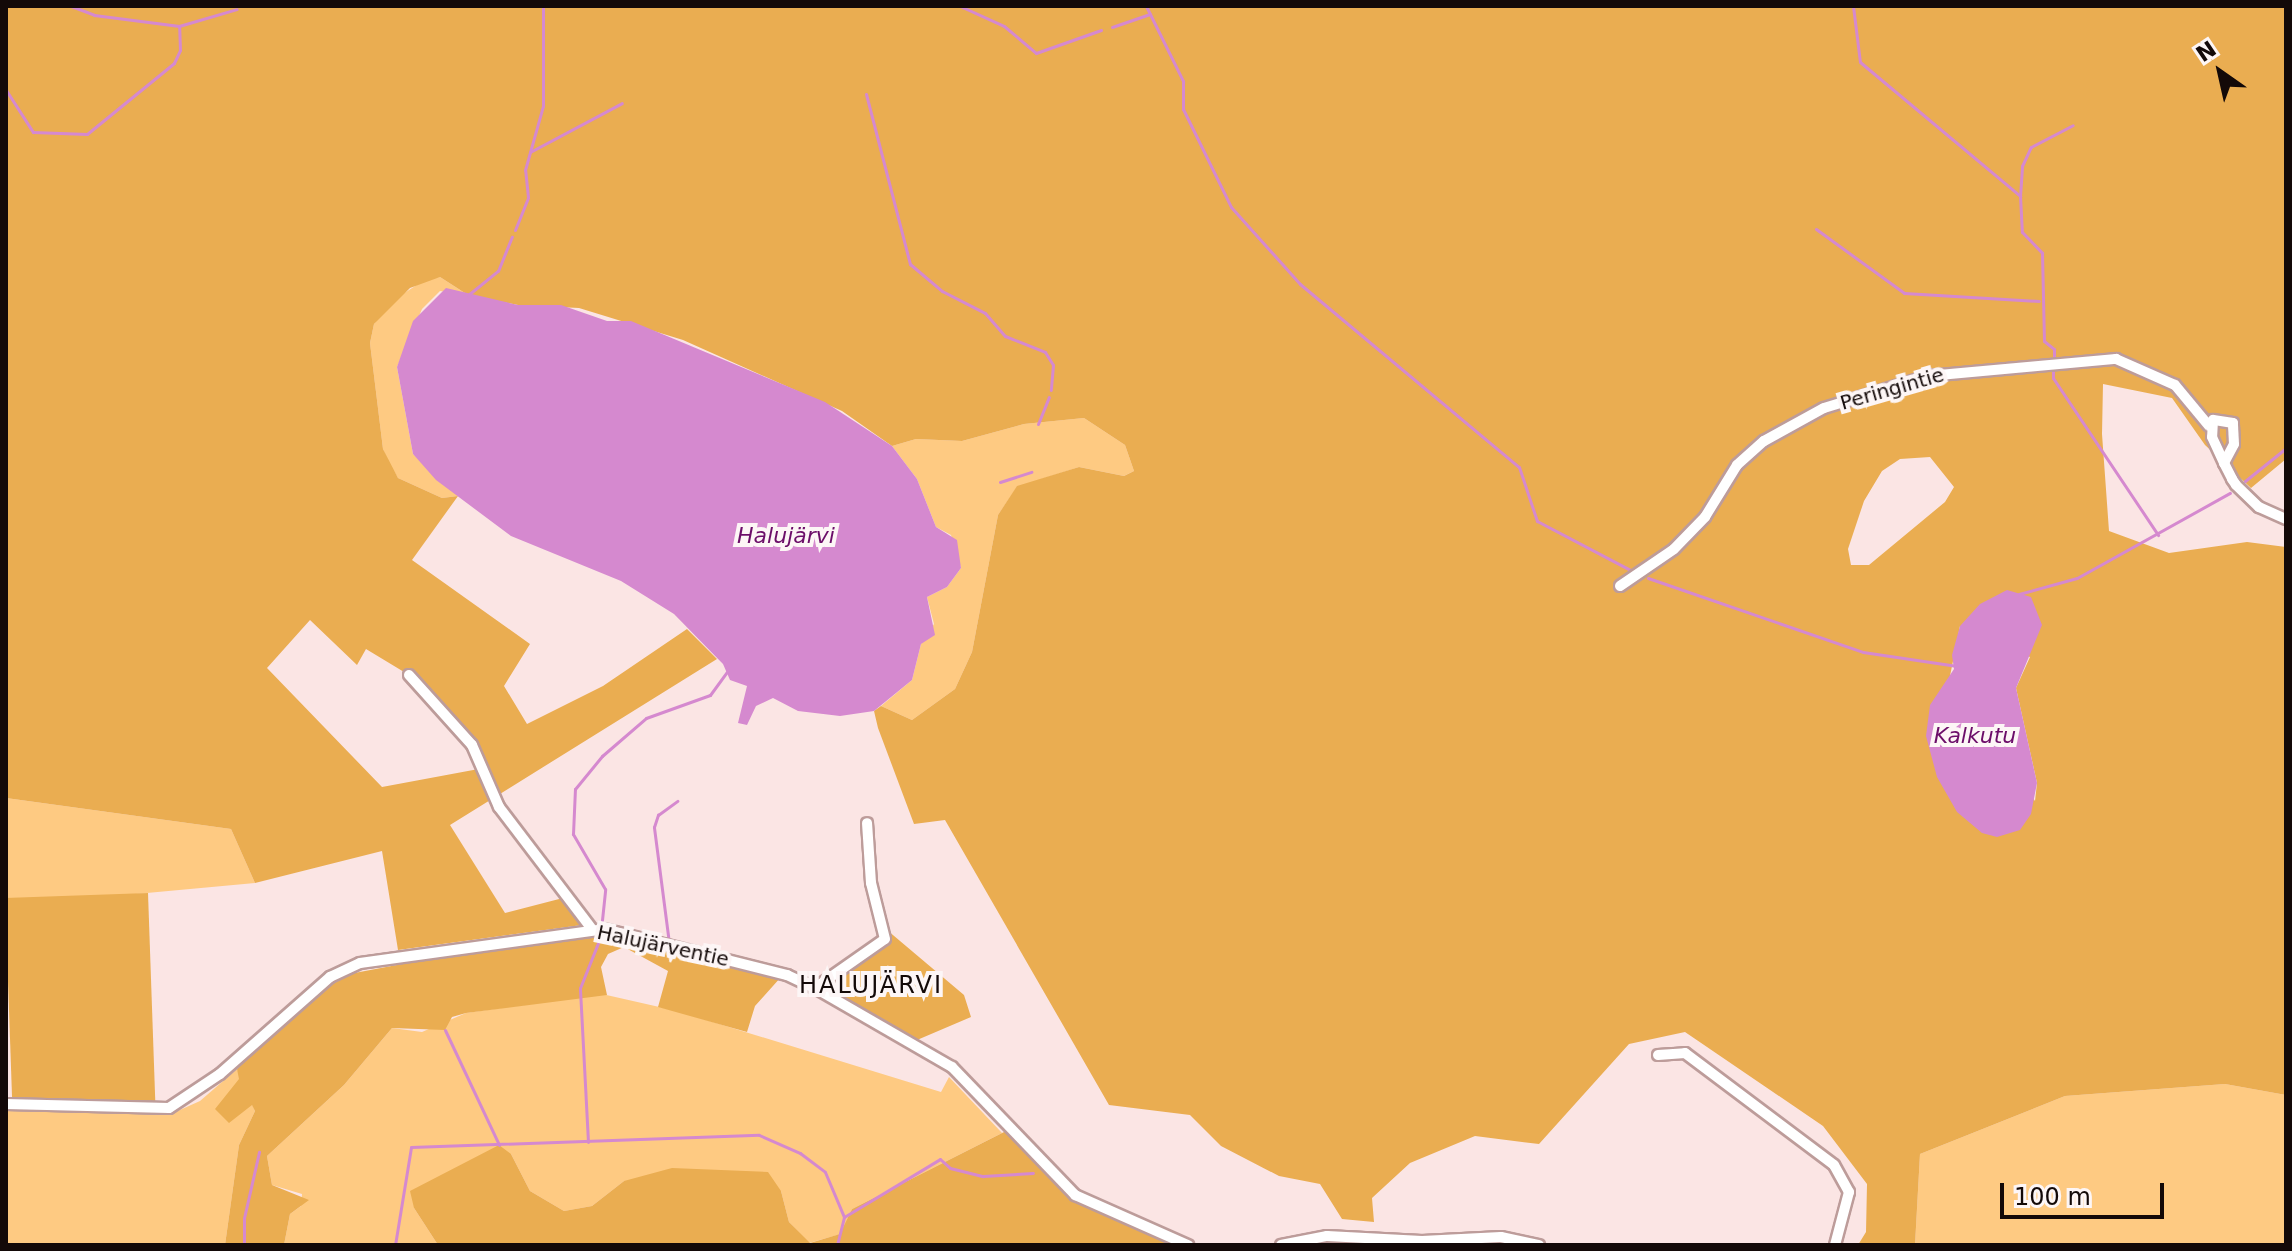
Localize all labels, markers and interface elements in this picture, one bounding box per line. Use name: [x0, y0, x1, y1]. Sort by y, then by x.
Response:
north arrow: [2180, 32, 2260, 112]
text: N: [2192, 36, 2221, 67]
street label: Peringintie: [1837, 363, 1947, 415]
water label: Halujärvi: [737, 523, 835, 549]
water label: Kalkutu: [1934, 723, 2016, 749]
street label: Halujärventie: [595, 920, 731, 972]
district label: HALUJÄRVI: [799, 972, 943, 1000]
scale bar: [2004, 1167, 2168, 1217]
text: 100 m: [2014, 1183, 2091, 1211]

